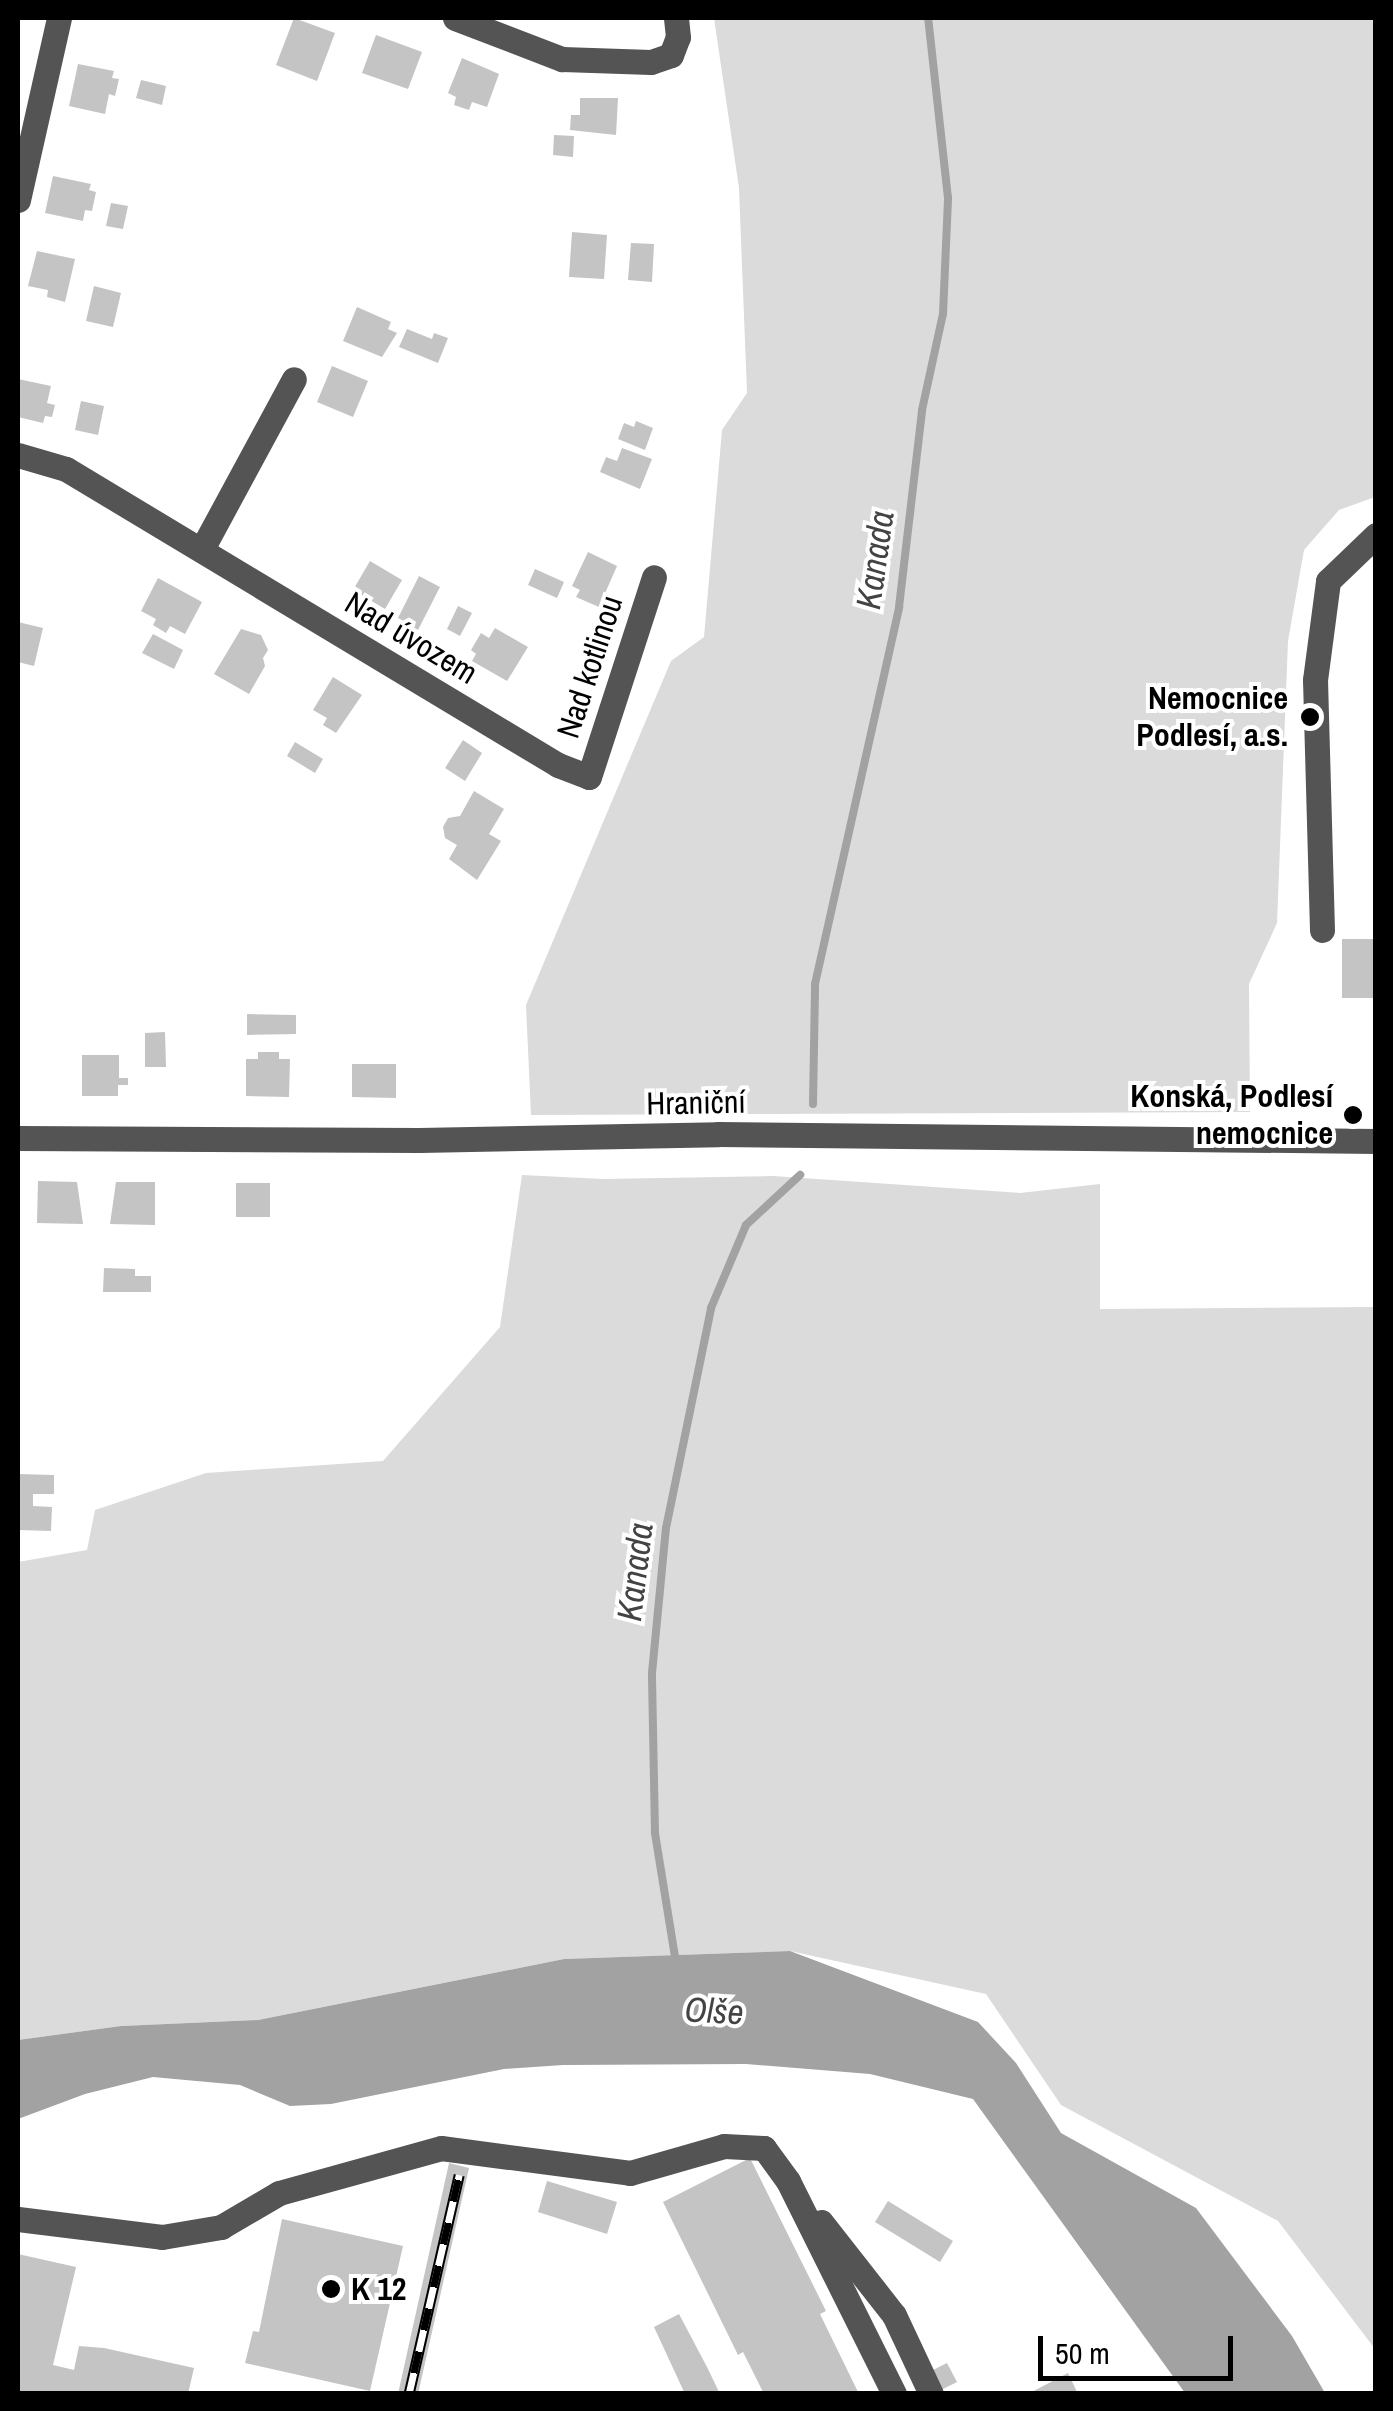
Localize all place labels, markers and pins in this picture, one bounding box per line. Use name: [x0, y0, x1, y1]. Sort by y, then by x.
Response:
place label: Nemocnice Podlesí, a.s.: [1136, 680, 1288, 755]
marker: Nemocnice Podlesí, a.s.: [1297, 704, 1323, 730]
place label: Konská, Podlesí nemocnice: [1130, 1078, 1333, 1153]
marker: Konská, Podlesí nemocnice: [1342, 1104, 1364, 1126]
place label: K 12: [351, 2270, 406, 2308]
marker: K 12: [320, 2278, 342, 2300]

